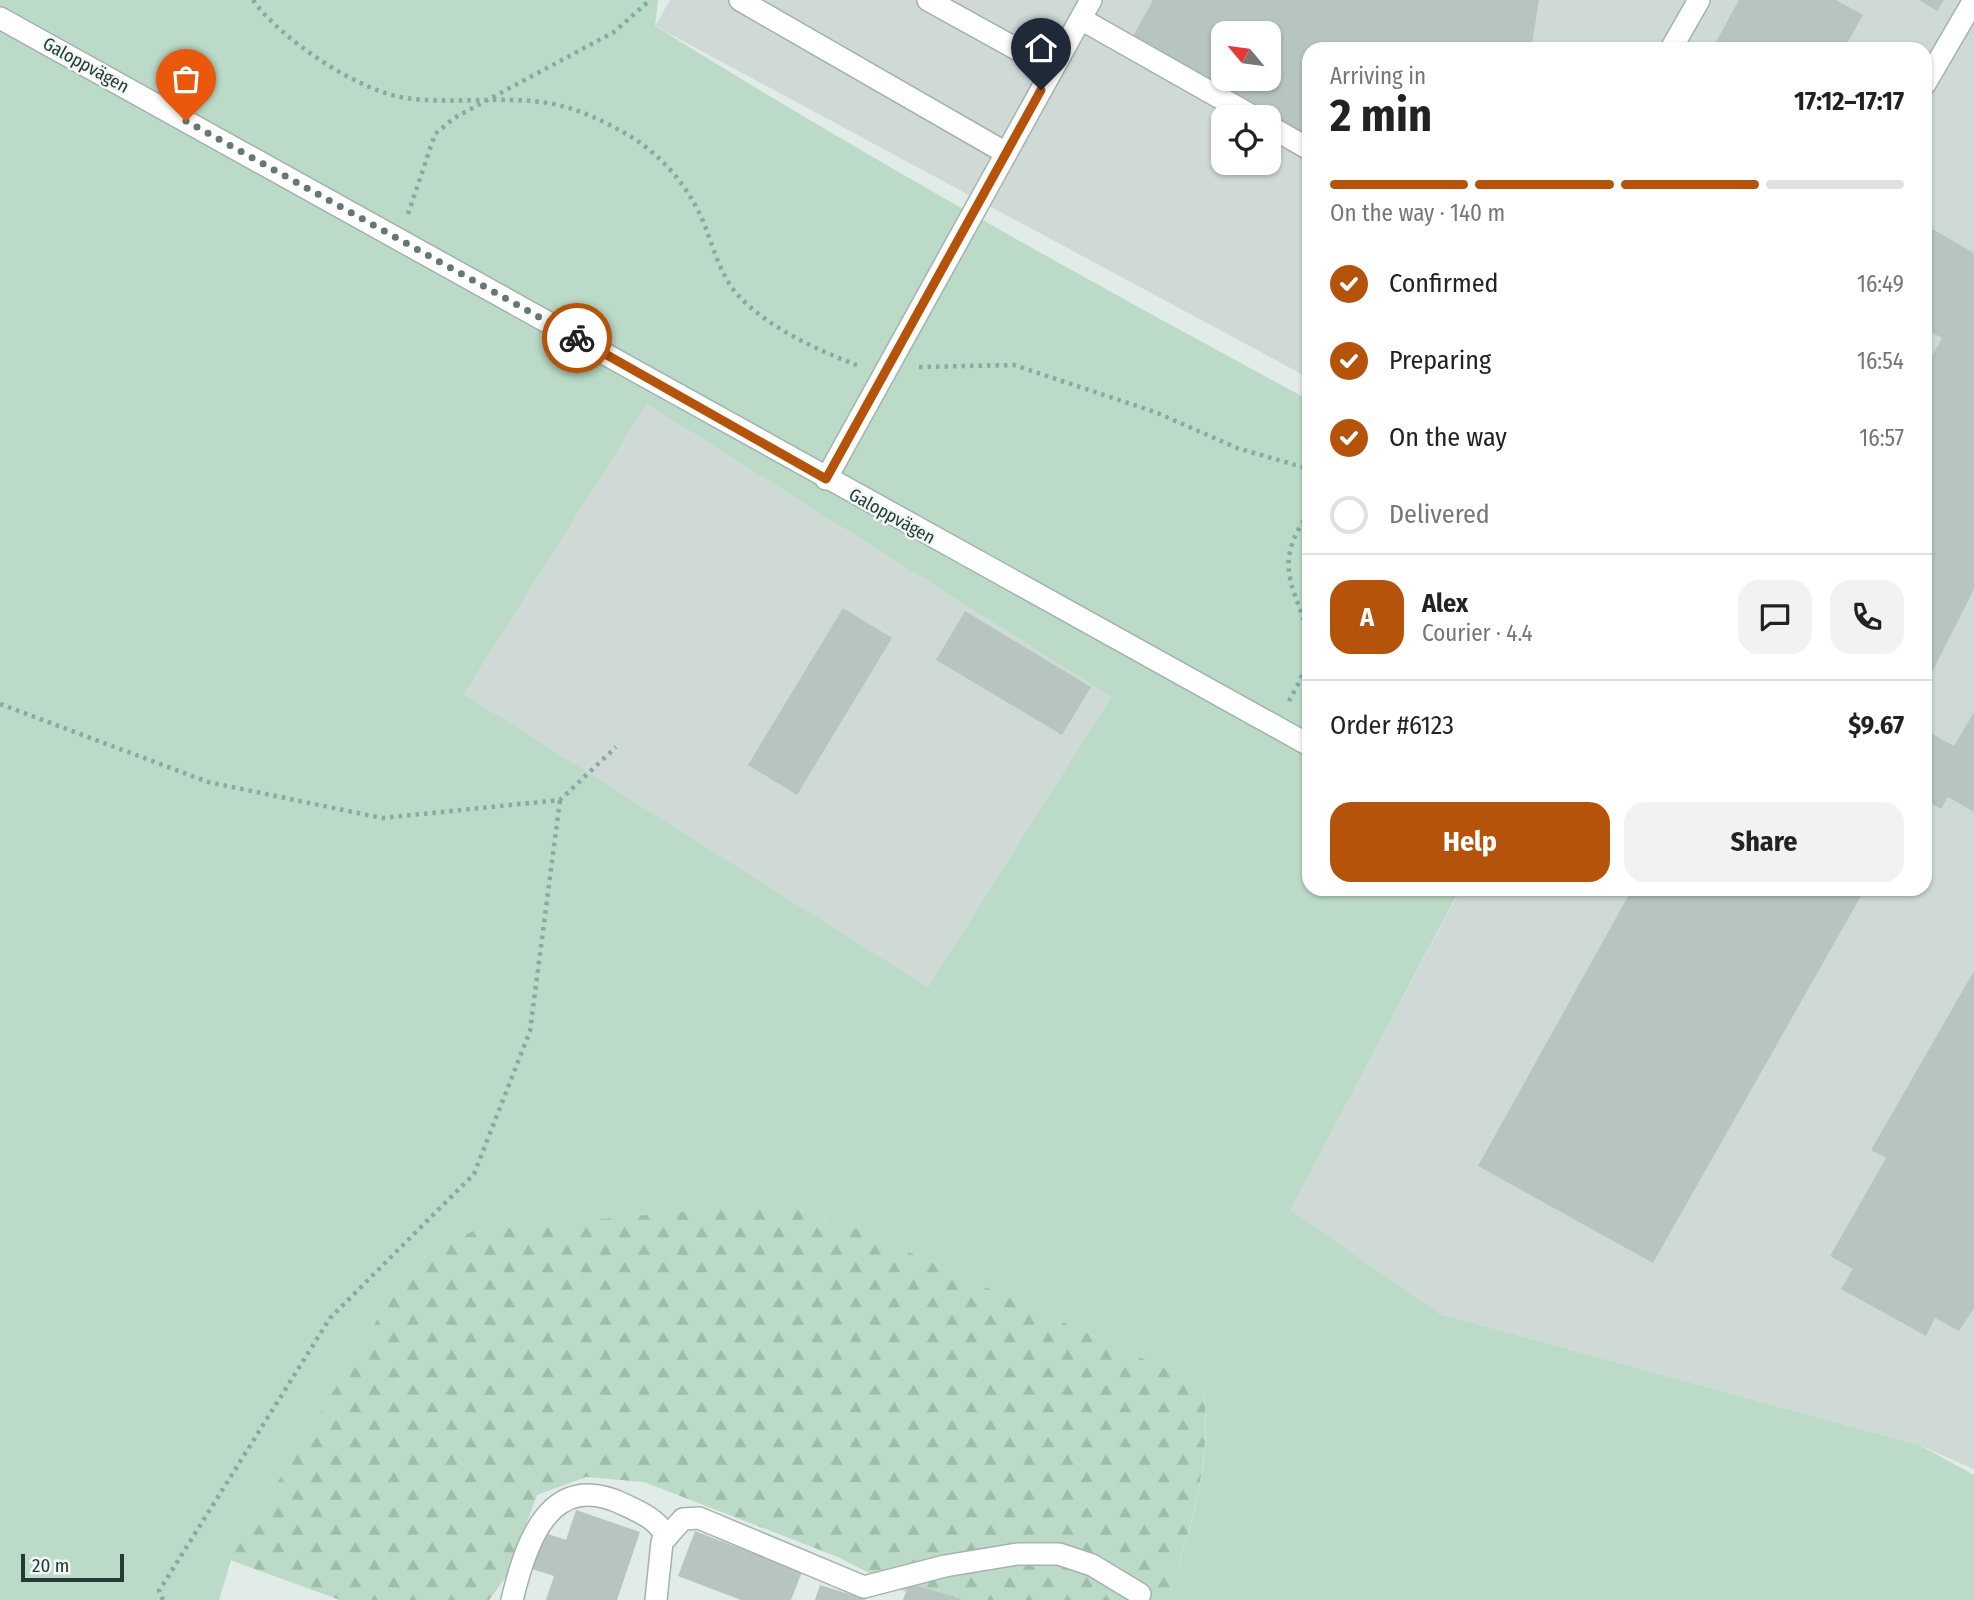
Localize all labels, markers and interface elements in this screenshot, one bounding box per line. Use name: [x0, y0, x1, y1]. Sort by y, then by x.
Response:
pin: [1011, 18, 1071, 90]
north arrow: [1211, 21, 1281, 91]
map controls: [1211, 21, 1281, 175]
icon: home: [1022, 29, 1060, 67]
street label: Galoppvägen: [39, 32, 133, 98]
pin: [156, 49, 216, 121]
icon: bag: [167, 60, 205, 98]
text: Arriving in: [1330, 62, 1426, 90]
text: 17:12–17:17: [1794, 86, 1904, 117]
text: 2 min: [1330, 88, 1432, 143]
button: locate: [1211, 105, 1281, 175]
text: On the way · 140 m: [1330, 199, 1505, 227]
icon: check: [1330, 265, 1368, 303]
text: Confirmed: [1389, 268, 1499, 299]
text: 16:49: [1857, 270, 1904, 298]
courier: [542, 303, 612, 373]
icon: bike: [558, 319, 596, 357]
icon: check: [1330, 342, 1368, 380]
text: Preparing: [1389, 345, 1491, 376]
text: 16:54: [1857, 347, 1904, 375]
icon: check: [1330, 419, 1368, 457]
text: On the way: [1389, 422, 1507, 453]
text: 16:57: [1859, 424, 1904, 452]
street label: Galoppvägen: [845, 483, 939, 549]
text: Delivered: [1389, 499, 1490, 530]
button: chat: [1738, 580, 1812, 654]
button: phone: [1830, 580, 1904, 654]
text: Alex: [1422, 588, 1468, 619]
text: A: [1360, 602, 1374, 633]
text: Courier · 4.4: [1422, 619, 1533, 647]
text: Order #6123: [1330, 710, 1454, 741]
text: $9.67: [1848, 710, 1904, 741]
button: Help: [1330, 802, 1610, 882]
button: Share: [1624, 802, 1904, 882]
scale bar: [21, 1551, 124, 1583]
text: 20 m: [32, 1554, 69, 1577]

